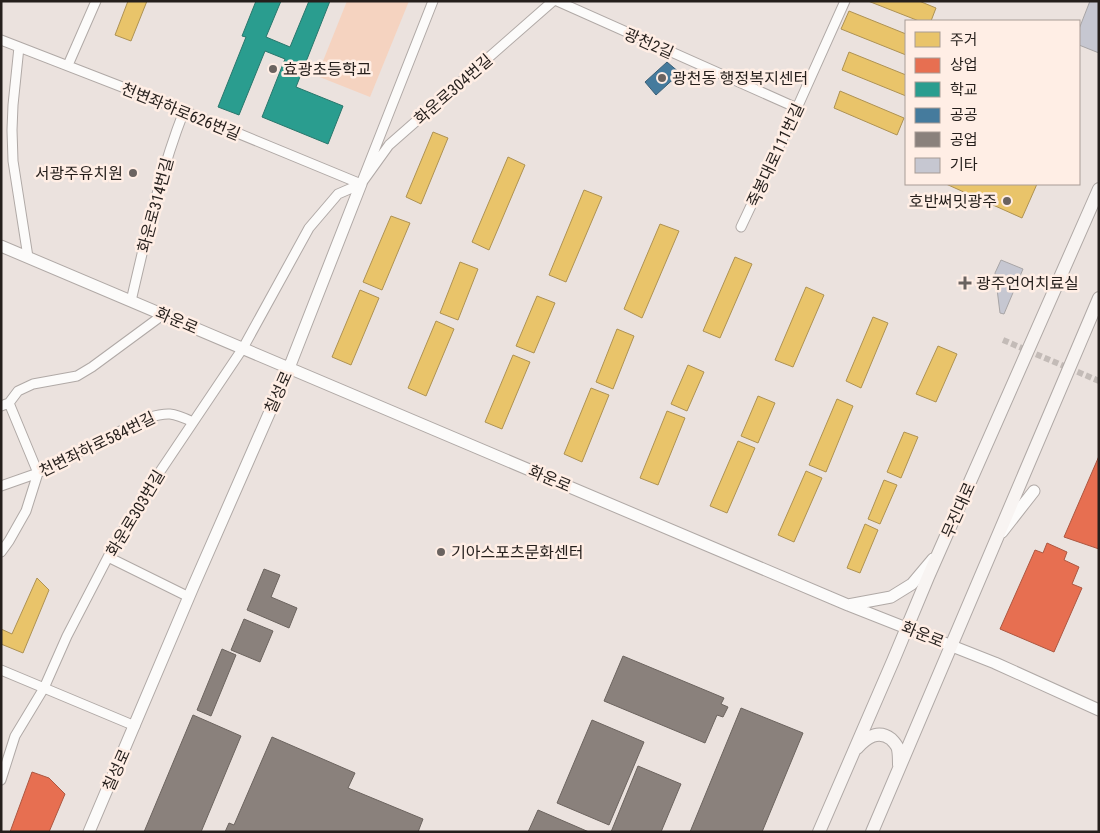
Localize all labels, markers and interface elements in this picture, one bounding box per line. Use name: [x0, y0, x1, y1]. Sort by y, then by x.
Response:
legend: [905, 20, 1080, 185]
street label: 광천2길: [621, 24, 676, 63]
text: 주거: [950, 31, 978, 49]
street label: 화운로304번길: [410, 50, 496, 128]
text: 상업: [950, 56, 978, 74]
place label: 효광초등학교: [283, 60, 371, 79]
marker: 효광초등학교: [267, 63, 279, 75]
place label: 광천동 행정복지센터: [672, 69, 808, 88]
marker: 광천동 행정복지센터: [656, 72, 668, 84]
street label: 천변좌하로626번길: [118, 79, 243, 144]
text: 학교: [950, 81, 978, 99]
street label: 죽봉대로111번길: [743, 100, 808, 210]
text: 공공: [950, 106, 978, 124]
text: 공업: [950, 131, 978, 149]
street label: 화운로314번길: [134, 156, 177, 255]
text: 기타: [950, 156, 978, 174]
place label: 서광주유치원: [35, 164, 123, 183]
marker: 서광주유치원: [127, 167, 139, 179]
place label: 호반써밋광주: [909, 192, 997, 211]
marker: 호반써밋광주: [1001, 195, 1013, 207]
place label: 광주언어치료실: [976, 274, 1079, 293]
marker: 광주언어치료실: [958, 276, 972, 290]
street label: 화운로: [153, 303, 201, 338]
street label: 칠성로: [261, 368, 296, 416]
street label: 천변좌하로584번길: [36, 408, 158, 481]
street label: 화운로: [526, 461, 574, 496]
street label: 화운로303번길: [102, 467, 169, 560]
street label: 무진대로: [938, 479, 979, 541]
place label: 기아스포츠문화센터: [451, 543, 583, 562]
marker: 기아스포츠문화센터: [435, 546, 447, 558]
street label: 화운로: [899, 617, 947, 652]
street label: 칠성로: [99, 746, 134, 794]

